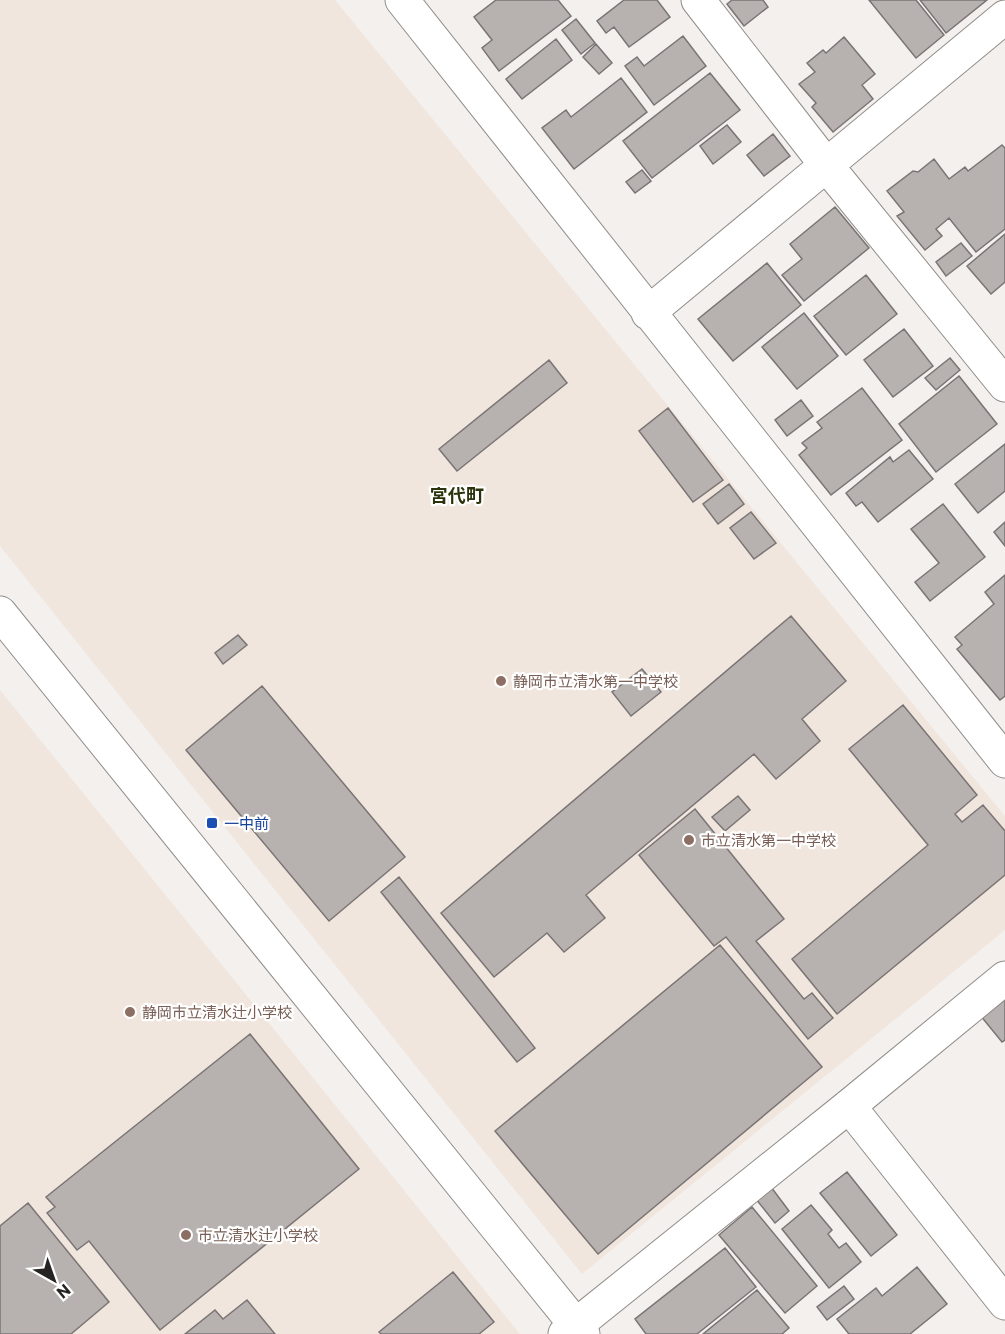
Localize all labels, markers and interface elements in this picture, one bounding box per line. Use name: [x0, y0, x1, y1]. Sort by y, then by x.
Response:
district label: 宮代町: [430, 484, 484, 506]
place label: 静岡市立清水第一中学校: [513, 672, 678, 690]
marker: 静岡市立清水第一中学校: [494, 674, 508, 688]
place label: 一中前: [224, 814, 269, 832]
marker: 一中前: [205, 816, 219, 830]
place label: 市立清水第一中学校: [701, 831, 836, 849]
marker: 市立清水第一中学校: [682, 833, 696, 847]
place label: 静岡市立清水辻小学校: [142, 1003, 292, 1021]
marker: 静岡市立清水辻小学校: [123, 1005, 137, 1019]
place label: 市立清水辻小学校: [198, 1226, 318, 1244]
marker: 市立清水辻小学校: [179, 1228, 193, 1242]
north arrow: [24, 1250, 84, 1310]
text: N: [53, 1281, 75, 1303]

